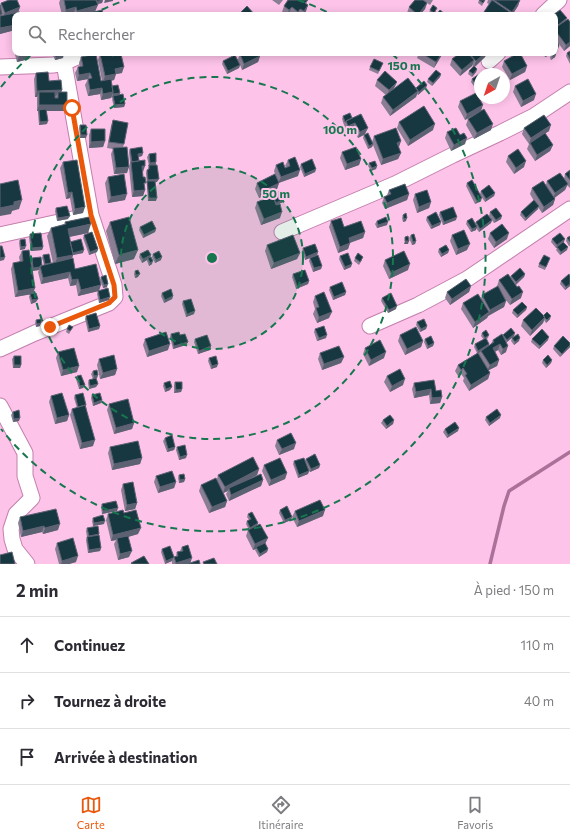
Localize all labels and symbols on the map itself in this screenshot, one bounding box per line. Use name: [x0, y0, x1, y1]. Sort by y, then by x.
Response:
text: 150 m: [387, 58, 421, 72]
north arrow: [474, 68, 510, 104]
route start: [63, 99, 81, 117]
text: 100 m: [323, 122, 357, 136]
text: 50 m: [262, 186, 290, 200]
centre of rings: [205, 251, 219, 265]
route end: [41, 318, 59, 336]

